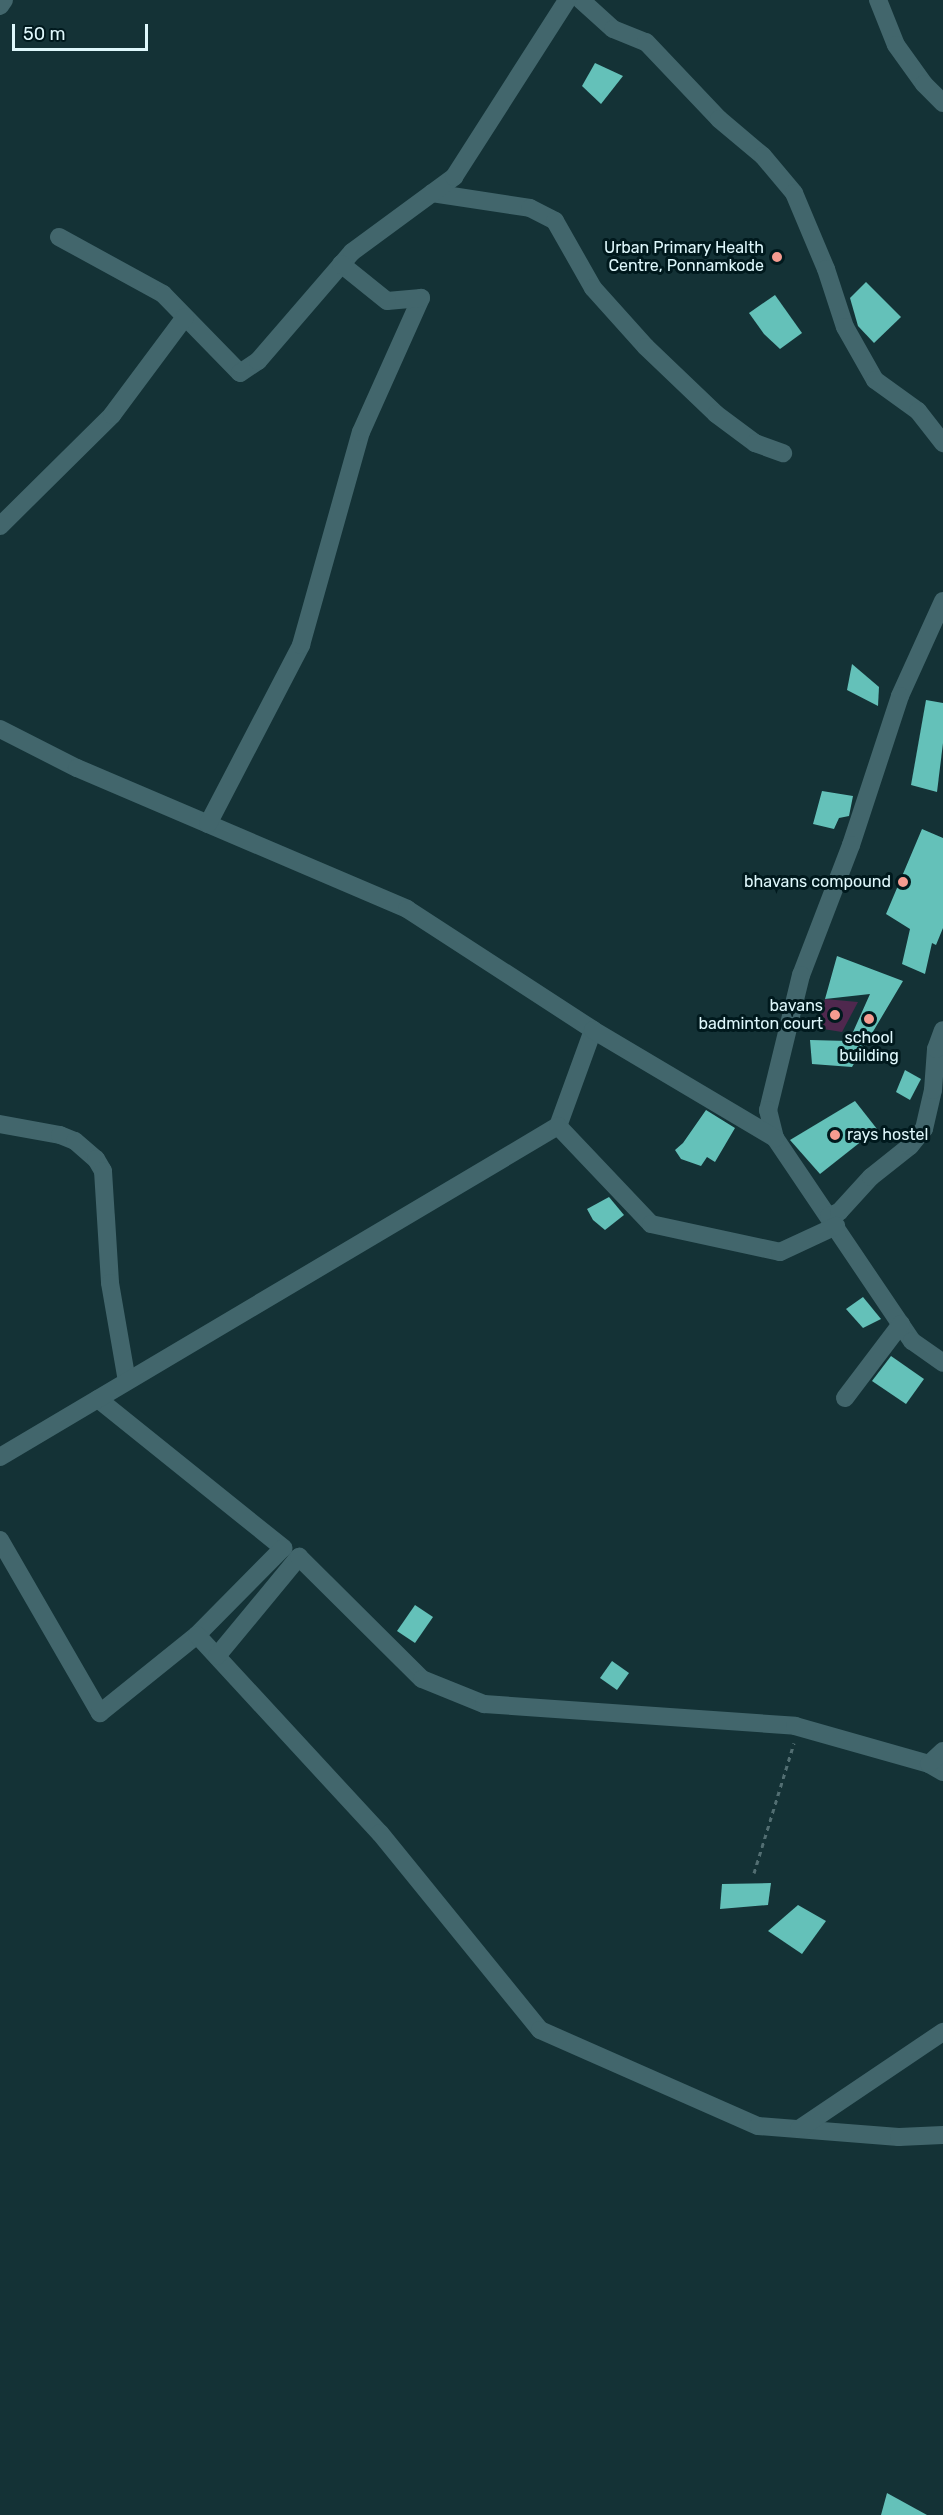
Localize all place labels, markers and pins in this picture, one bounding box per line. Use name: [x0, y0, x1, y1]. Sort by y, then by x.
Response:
place label: Urban Primary Health Centre, Ponnamkode: [604, 238, 764, 276]
marker: Urban Primary Health Centre, Ponnamkode: [768, 248, 786, 266]
place label: bhavans compound: [744, 872, 891, 892]
marker: bhavans compound: [896, 875, 910, 889]
place label: bavans badminton court: [698, 996, 823, 1034]
marker: bavans badminton court: [828, 1008, 842, 1022]
marker: school building: [862, 1012, 876, 1026]
place label: school building: [839, 1028, 899, 1066]
place label: rays hostel: [847, 1125, 928, 1145]
marker: rays hostel: [828, 1128, 842, 1142]

